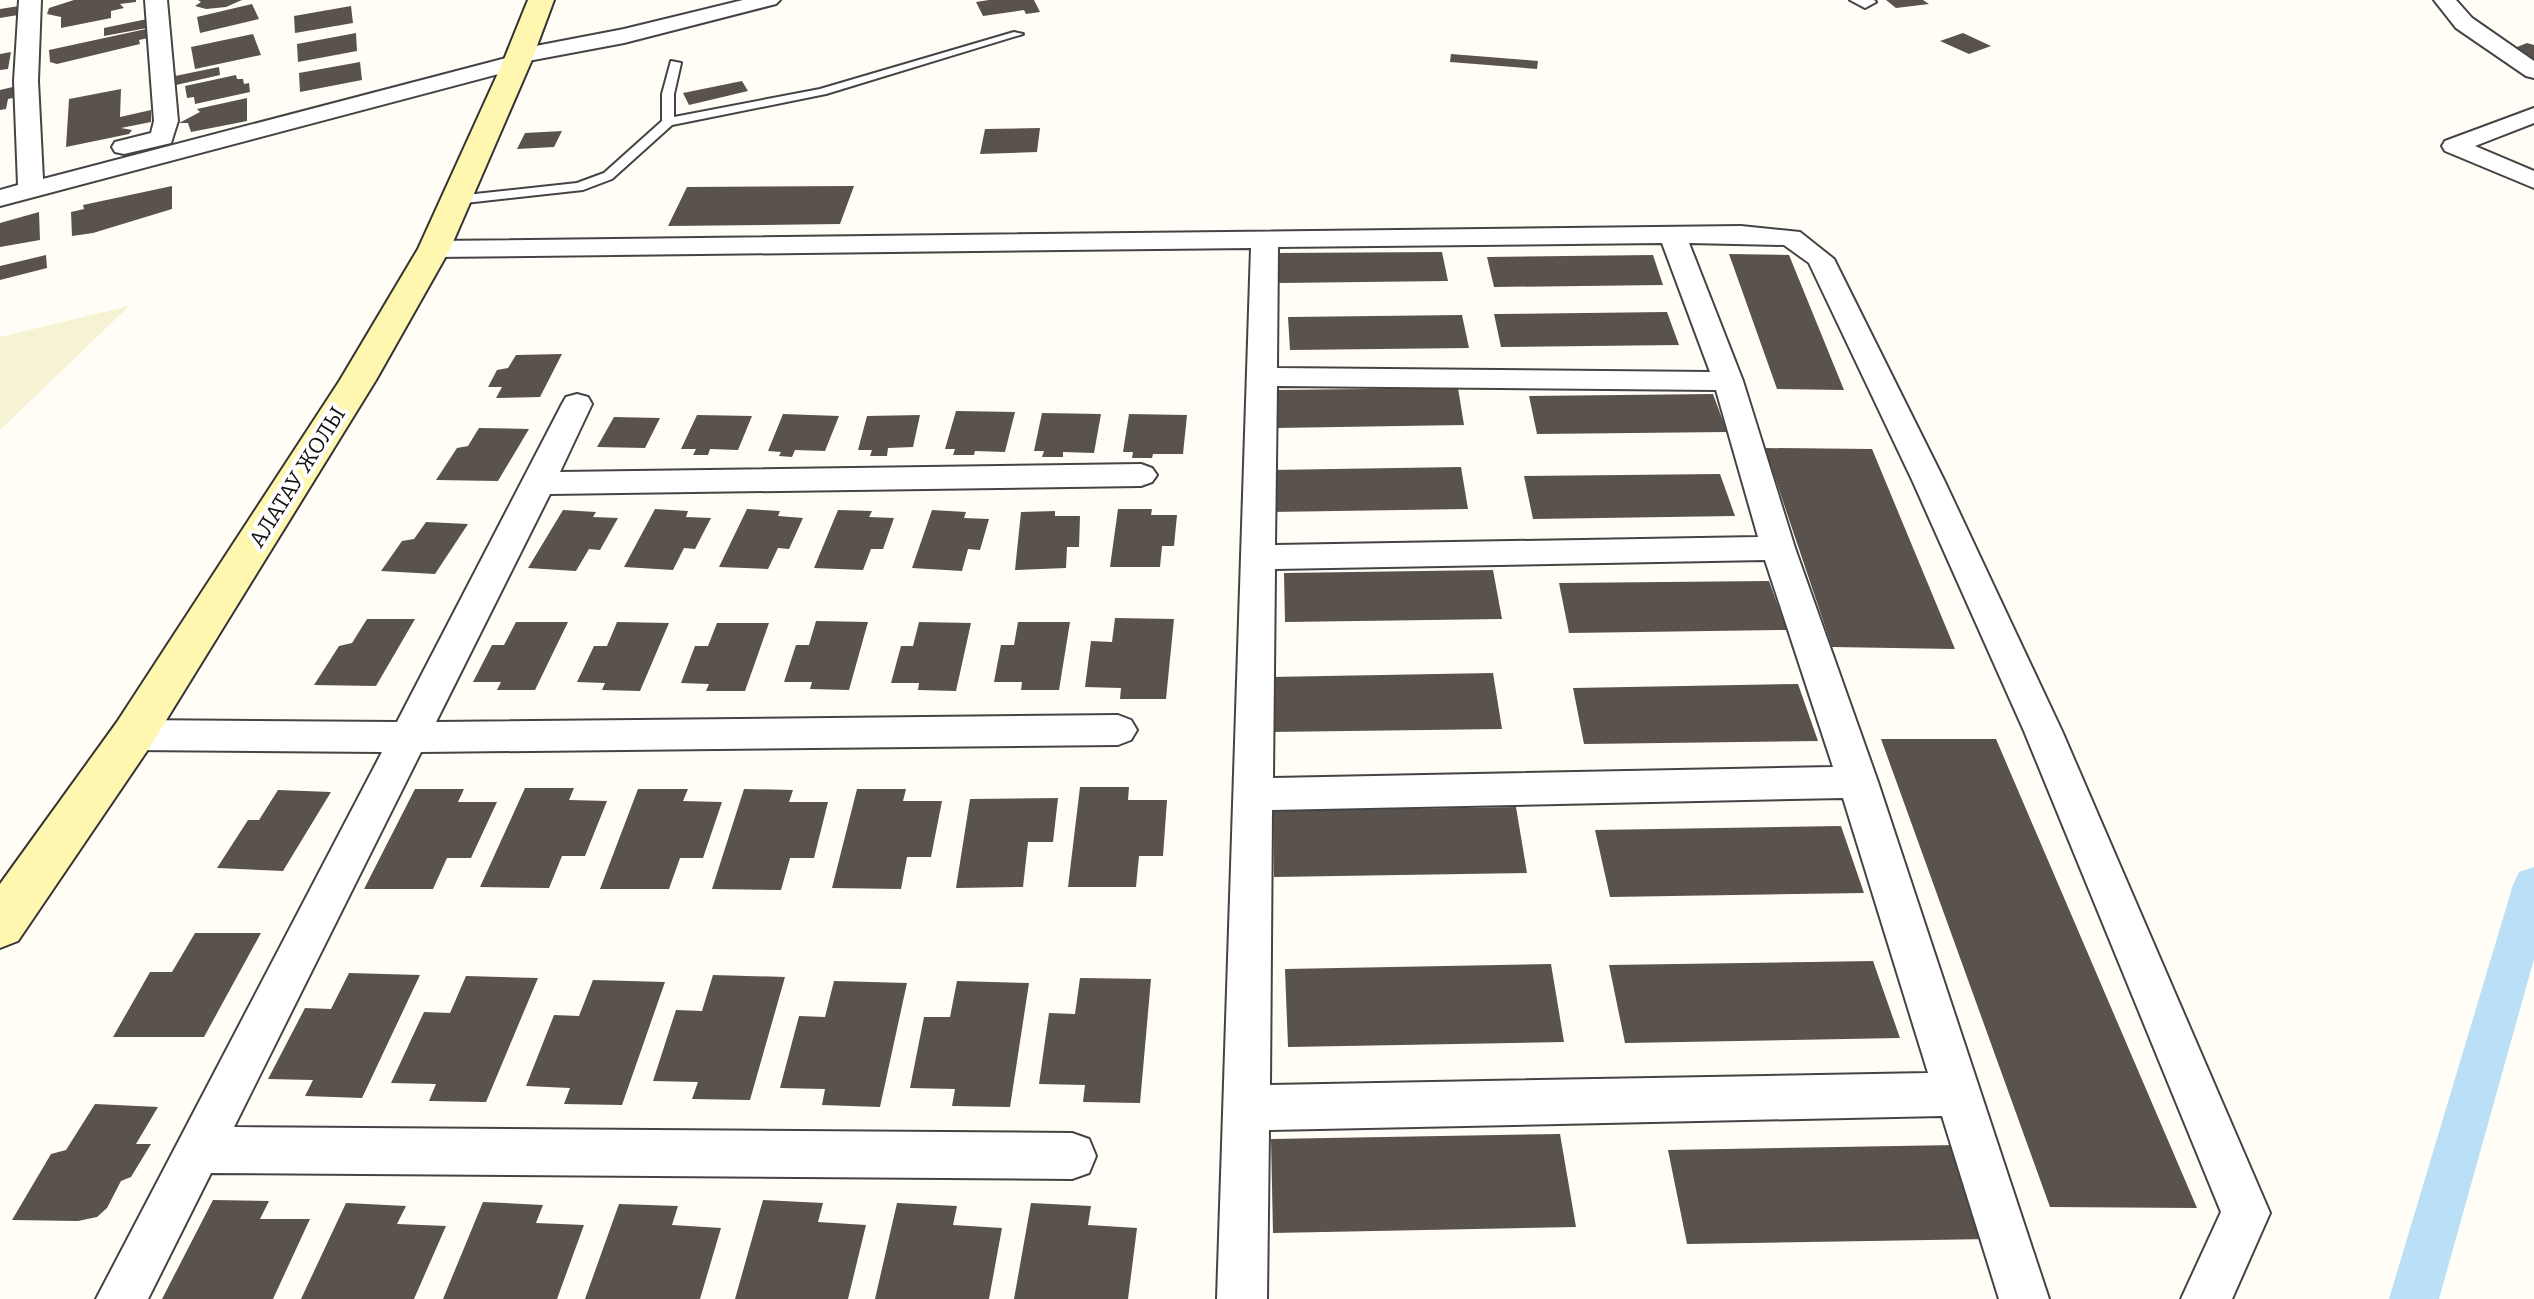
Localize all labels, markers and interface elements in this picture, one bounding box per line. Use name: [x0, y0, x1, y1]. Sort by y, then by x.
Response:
street label: АЛАТАУ ЖОЛЫ: [243, 402, 351, 552]

